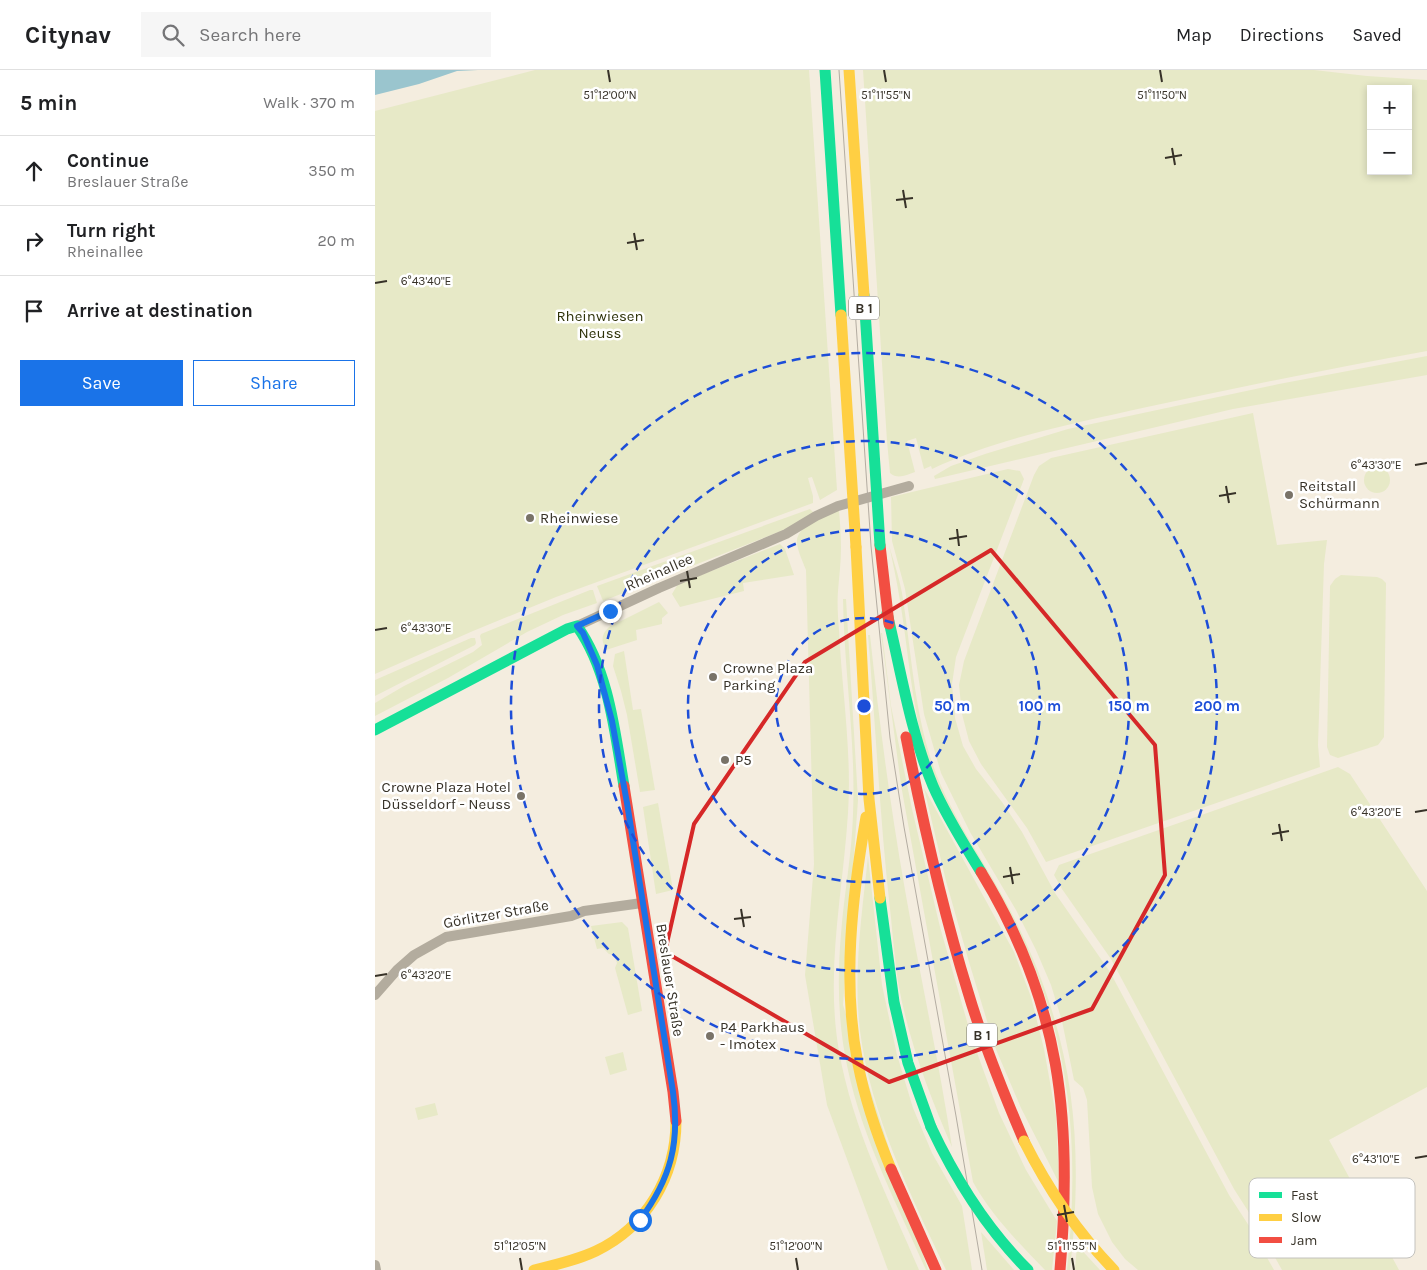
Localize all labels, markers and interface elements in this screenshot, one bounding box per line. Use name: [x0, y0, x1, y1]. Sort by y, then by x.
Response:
search box: [141, 12, 491, 57]
text: Citynav: [25, 21, 111, 49]
icon: search: [159, 21, 187, 49]
text: Search here: [199, 24, 301, 46]
text: Map: [1176, 24, 1212, 46]
text: Directions: [1240, 24, 1324, 46]
text: Saved: [1352, 24, 1402, 46]
map controls: [1367, 85, 1412, 175]
button: +: [1367, 85, 1412, 130]
text: 51°12'00"N: [583, 88, 637, 102]
text: 51°11'55"N: [861, 88, 911, 102]
text: 51°11'50"N: [1137, 88, 1187, 102]
text: 5 min: [20, 91, 77, 115]
text: Walk · 370 m: [263, 93, 355, 112]
button: −: [1367, 130, 1412, 175]
text: Continue: [67, 150, 149, 172]
icon: ahead: [20, 157, 48, 185]
text: 350 m: [308, 161, 355, 180]
text: Breslauer Straße: [67, 172, 188, 191]
text: Turn right: [67, 220, 156, 242]
icon: right: [20, 227, 48, 255]
text: 20 m: [317, 231, 355, 250]
text: Rheinallee: [67, 242, 143, 261]
text: 6°43'40"E: [401, 274, 451, 288]
icon: arrive: [20, 297, 48, 325]
road number: B 1: [849, 297, 879, 320]
text: Arrive at destination: [67, 300, 253, 322]
park label: Rheinwiesen Neuss: [556, 307, 644, 342]
button: Save: [20, 360, 183, 406]
button: Share: [193, 360, 355, 406]
text: 6°43'30"E: [1351, 458, 1401, 472]
place label: Reitstall Schürmann: [1299, 477, 1380, 512]
marker: Reitstall Schürmann: [1283, 489, 1295, 501]
place label: Rheinwiese: [540, 509, 618, 527]
marker: Rheinwiese: [524, 512, 536, 524]
street label: Rheinallee: [623, 549, 695, 595]
route end: [599, 600, 622, 623]
text: 6°43'30"E: [401, 621, 451, 635]
place label: Crowne Plaza Parking: [723, 659, 813, 694]
marker: Crowne Plaza Parking: [707, 671, 719, 683]
centre of rings: [855, 697, 873, 715]
text: 50 m: [934, 697, 970, 715]
text: 100 m: [1019, 697, 1061, 715]
text: 150 m: [1108, 697, 1150, 715]
text: 200 m: [1194, 697, 1240, 715]
place label: P5: [735, 751, 752, 769]
marker: P5: [719, 754, 731, 766]
place label: Crowne Plaza Hotel Düsseldorf - Neuss: [382, 778, 511, 813]
marker: Crowne Plaza Hotel Düsseldorf - Neuss: [515, 790, 527, 802]
text: 6°43'20"E: [1351, 805, 1401, 819]
street label: Görlitzer Straße: [442, 896, 550, 932]
street label: Breslauer Straße: [652, 922, 688, 1038]
text: 6°43'20"E: [401, 968, 451, 982]
place label: P4 Parkhaus - Imotex: [720, 1018, 805, 1053]
road number: B 1: [967, 1024, 997, 1046]
marker: P4 Parkhaus - Imotex: [704, 1030, 716, 1042]
text: 6°43'10"E: [1352, 1152, 1400, 1166]
legend: [1249, 1178, 1415, 1258]
text: Fast: [1291, 1187, 1318, 1204]
route start: [629, 1209, 652, 1232]
text: Slow: [1291, 1209, 1321, 1226]
text: Jam: [1291, 1232, 1317, 1249]
text: 51°12'05"N: [493, 1239, 547, 1253]
text: 51°12'00"N: [769, 1239, 823, 1253]
text: 51°11'55"N: [1047, 1239, 1097, 1253]

